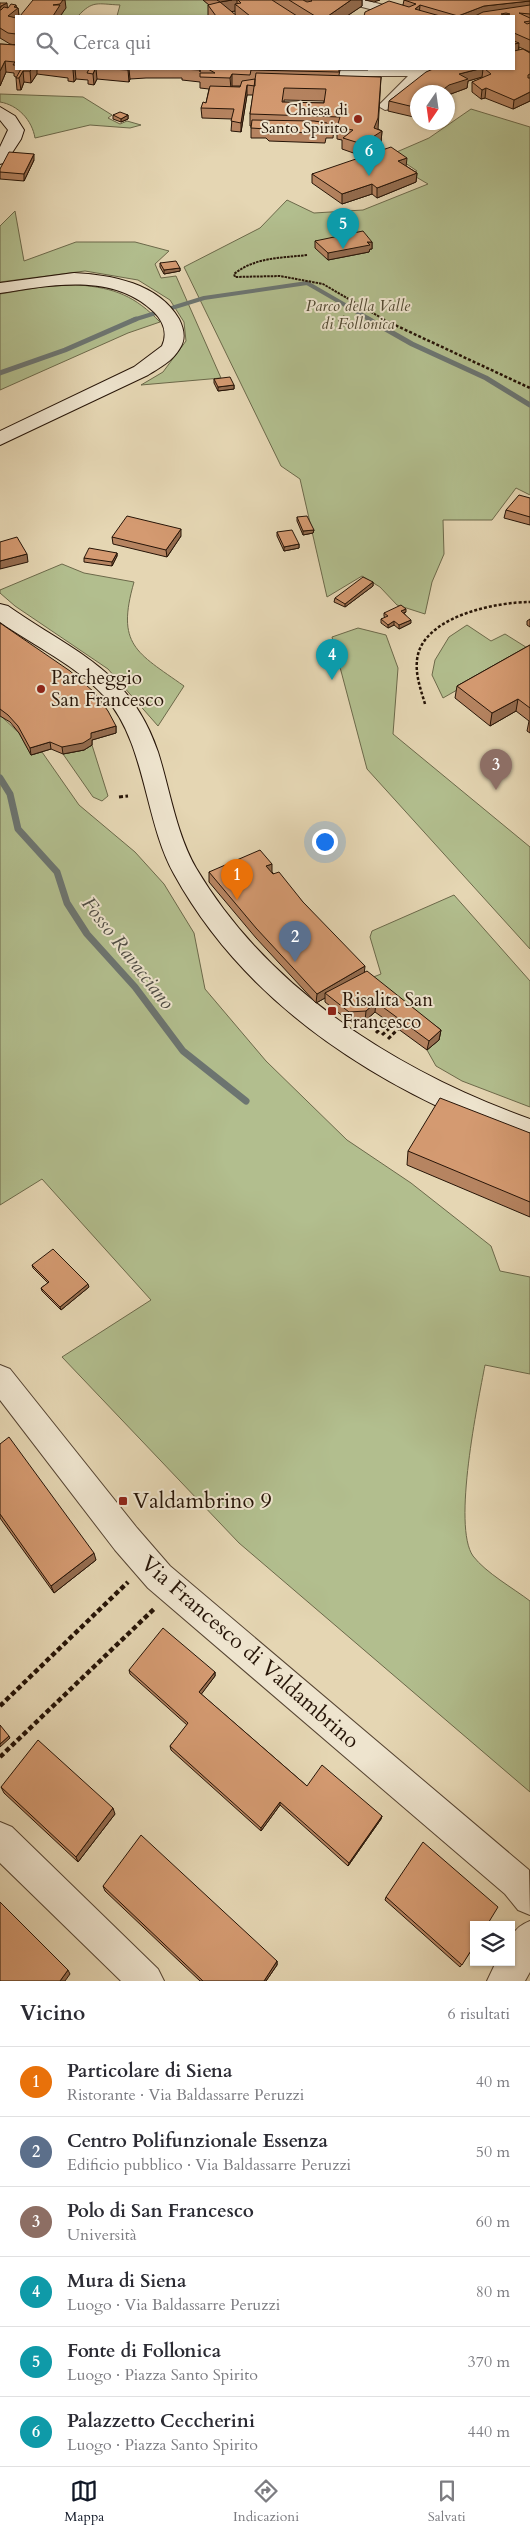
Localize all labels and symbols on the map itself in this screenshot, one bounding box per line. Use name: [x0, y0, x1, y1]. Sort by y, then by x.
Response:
north arrow: [410, 85, 455, 130]
place label: Chiesa di Santo Spirito: [261, 99, 349, 139]
marker: Chiesa di Santo Spirito: [352, 113, 364, 125]
pin: 6: [353, 135, 385, 176]
pin: 5: [327, 208, 359, 249]
park label: Parco della Valle di Follonica: [306, 295, 411, 335]
pin: 4: [316, 639, 348, 680]
place label: Parcheggio San Francesco: [51, 665, 164, 713]
marker: Parcheggio San Francesco: [35, 683, 47, 695]
pin: 3: [480, 749, 512, 790]
your location: [312, 829, 338, 855]
pin: 1: [221, 859, 253, 900]
water label: Fosso Ravacciano: [75, 891, 181, 1015]
pin: 2: [279, 921, 311, 962]
place label: Risalita San Francesco: [342, 987, 433, 1035]
marker: Risalita San Francesco: [326, 1005, 338, 1017]
place label: Valdambrino 9: [133, 1486, 272, 1516]
marker: Valdambrino 9: [117, 1495, 129, 1507]
street label: Via Francesco di Valdambrino: [134, 1549, 366, 1756]

